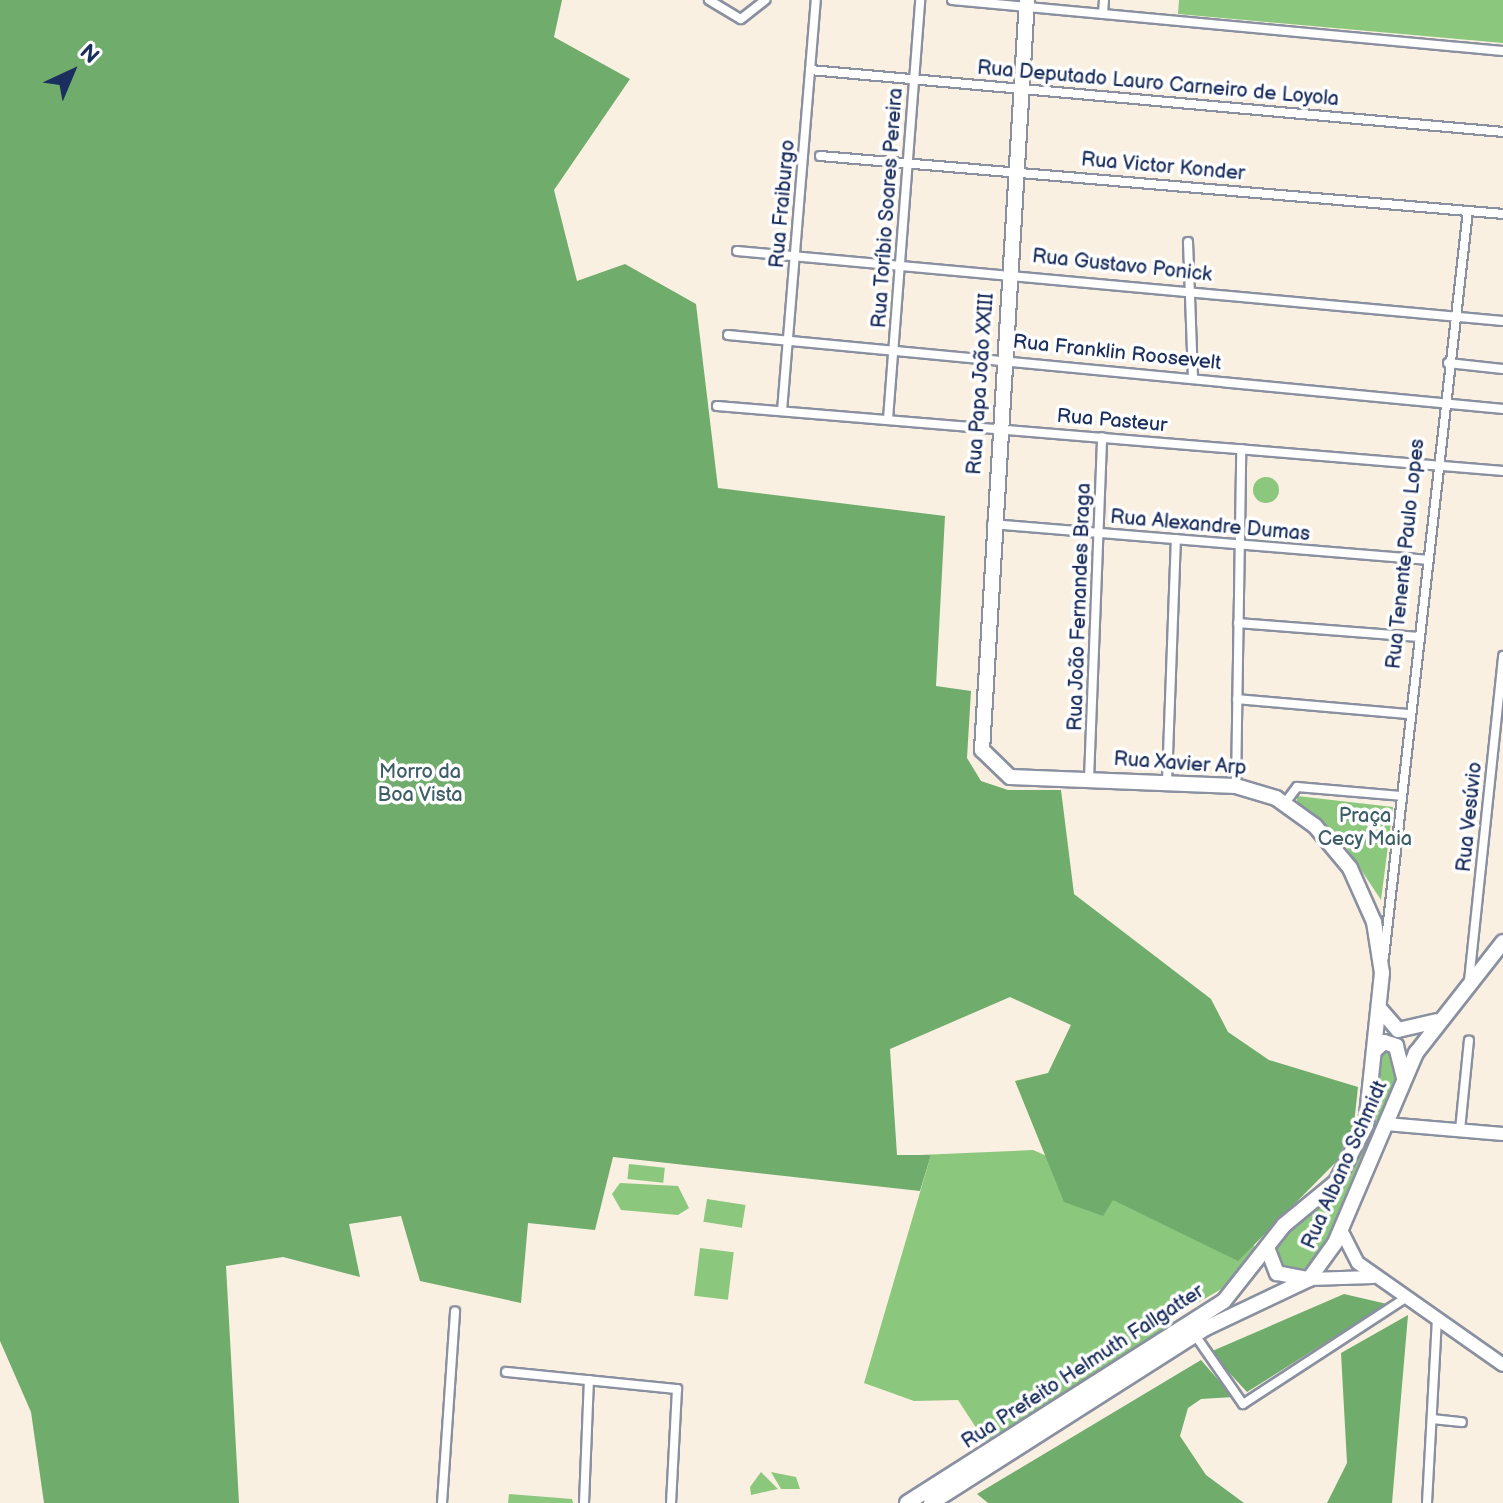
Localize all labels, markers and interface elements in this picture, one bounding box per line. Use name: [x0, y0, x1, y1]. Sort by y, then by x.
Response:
north arrow: [32, 32, 112, 112]
text: N: [74, 39, 104, 70]
street label: Rua Deputado Lauro Carneiro de Loyola: [976, 56, 1340, 112]
street label: Rua Toríbio Soares Pereira: [868, 86, 908, 330]
street label: Rua Fraiburgo: [765, 139, 801, 269]
street label: Rua Victor Konder: [1080, 148, 1246, 186]
street label: Rua Gustavo Ponick: [1031, 245, 1213, 287]
street label: Rua Papa João XXIII: [963, 291, 999, 477]
street label: Rua Franklin Roosevelt: [1012, 330, 1222, 376]
street label: Rua Pasteur: [1056, 404, 1168, 438]
street label: Rua Tenente Paulo Lopes: [1382, 437, 1430, 671]
street label: Rua João Fernandes Braga: [1064, 482, 1096, 732]
street label: Rua Alexandre Dumas: [1109, 505, 1311, 547]
street label: Rua Xavier Arp: [1112, 747, 1248, 781]
street label: Rua Vesúvio: [1452, 760, 1488, 874]
park label: Morro da Boa Vista: [377, 761, 463, 808]
park label: Praça Cecy Maia: [1317, 804, 1413, 851]
street label: Rua Albano Schmidt: [1297, 1077, 1393, 1253]
street label: Rua Prefeito Helmuth Fallgatter: [957, 1280, 1209, 1454]

